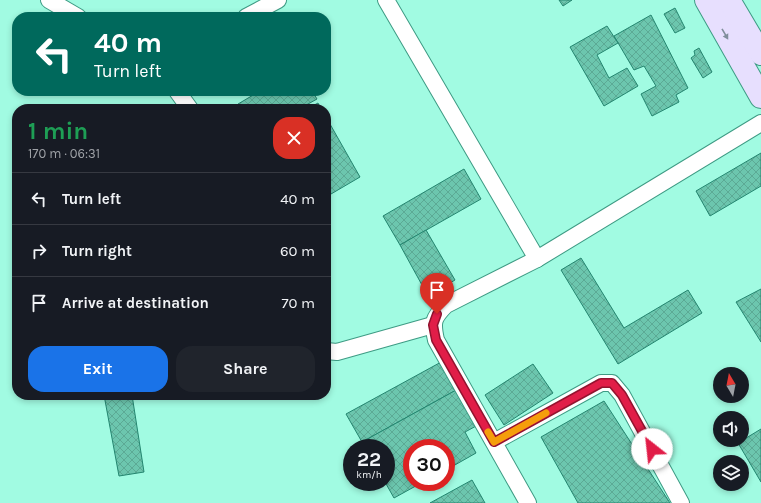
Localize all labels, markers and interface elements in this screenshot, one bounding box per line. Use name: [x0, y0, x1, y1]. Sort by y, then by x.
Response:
text: 40 m: [94, 26, 162, 59]
icon: left: [28, 28, 80, 80]
one-way arrow: [722, 28, 729, 40]
text: Turn left: [94, 60, 162, 82]
text: 1 min: [28, 117, 88, 145]
button: close: [273, 117, 315, 159]
text: 170 m · 06:31: [28, 146, 100, 161]
icon: left: [28, 188, 50, 210]
text: Turn left: [62, 190, 121, 208]
text: 40 m: [280, 190, 315, 208]
icon: right: [28, 240, 50, 262]
text: Turn right: [62, 242, 132, 260]
text: 60 m: [280, 242, 315, 260]
pin: [420, 273, 454, 314]
icon: arrive: [426, 279, 448, 301]
icon: arrive: [28, 292, 50, 314]
text: Arrive at destination: [62, 294, 209, 312]
text: 70 m: [281, 294, 315, 312]
button: Exit: [28, 346, 168, 392]
button: Share: [176, 346, 315, 392]
north arrow: [713, 367, 749, 403]
map controls: [713, 367, 749, 491]
button: sound: [713, 411, 749, 447]
position arrow: [631, 428, 673, 470]
speed limit sign: 30: [403, 439, 455, 491]
text: 22: [357, 448, 381, 471]
button: layers: [713, 455, 749, 491]
text: km/h: [356, 469, 382, 481]

